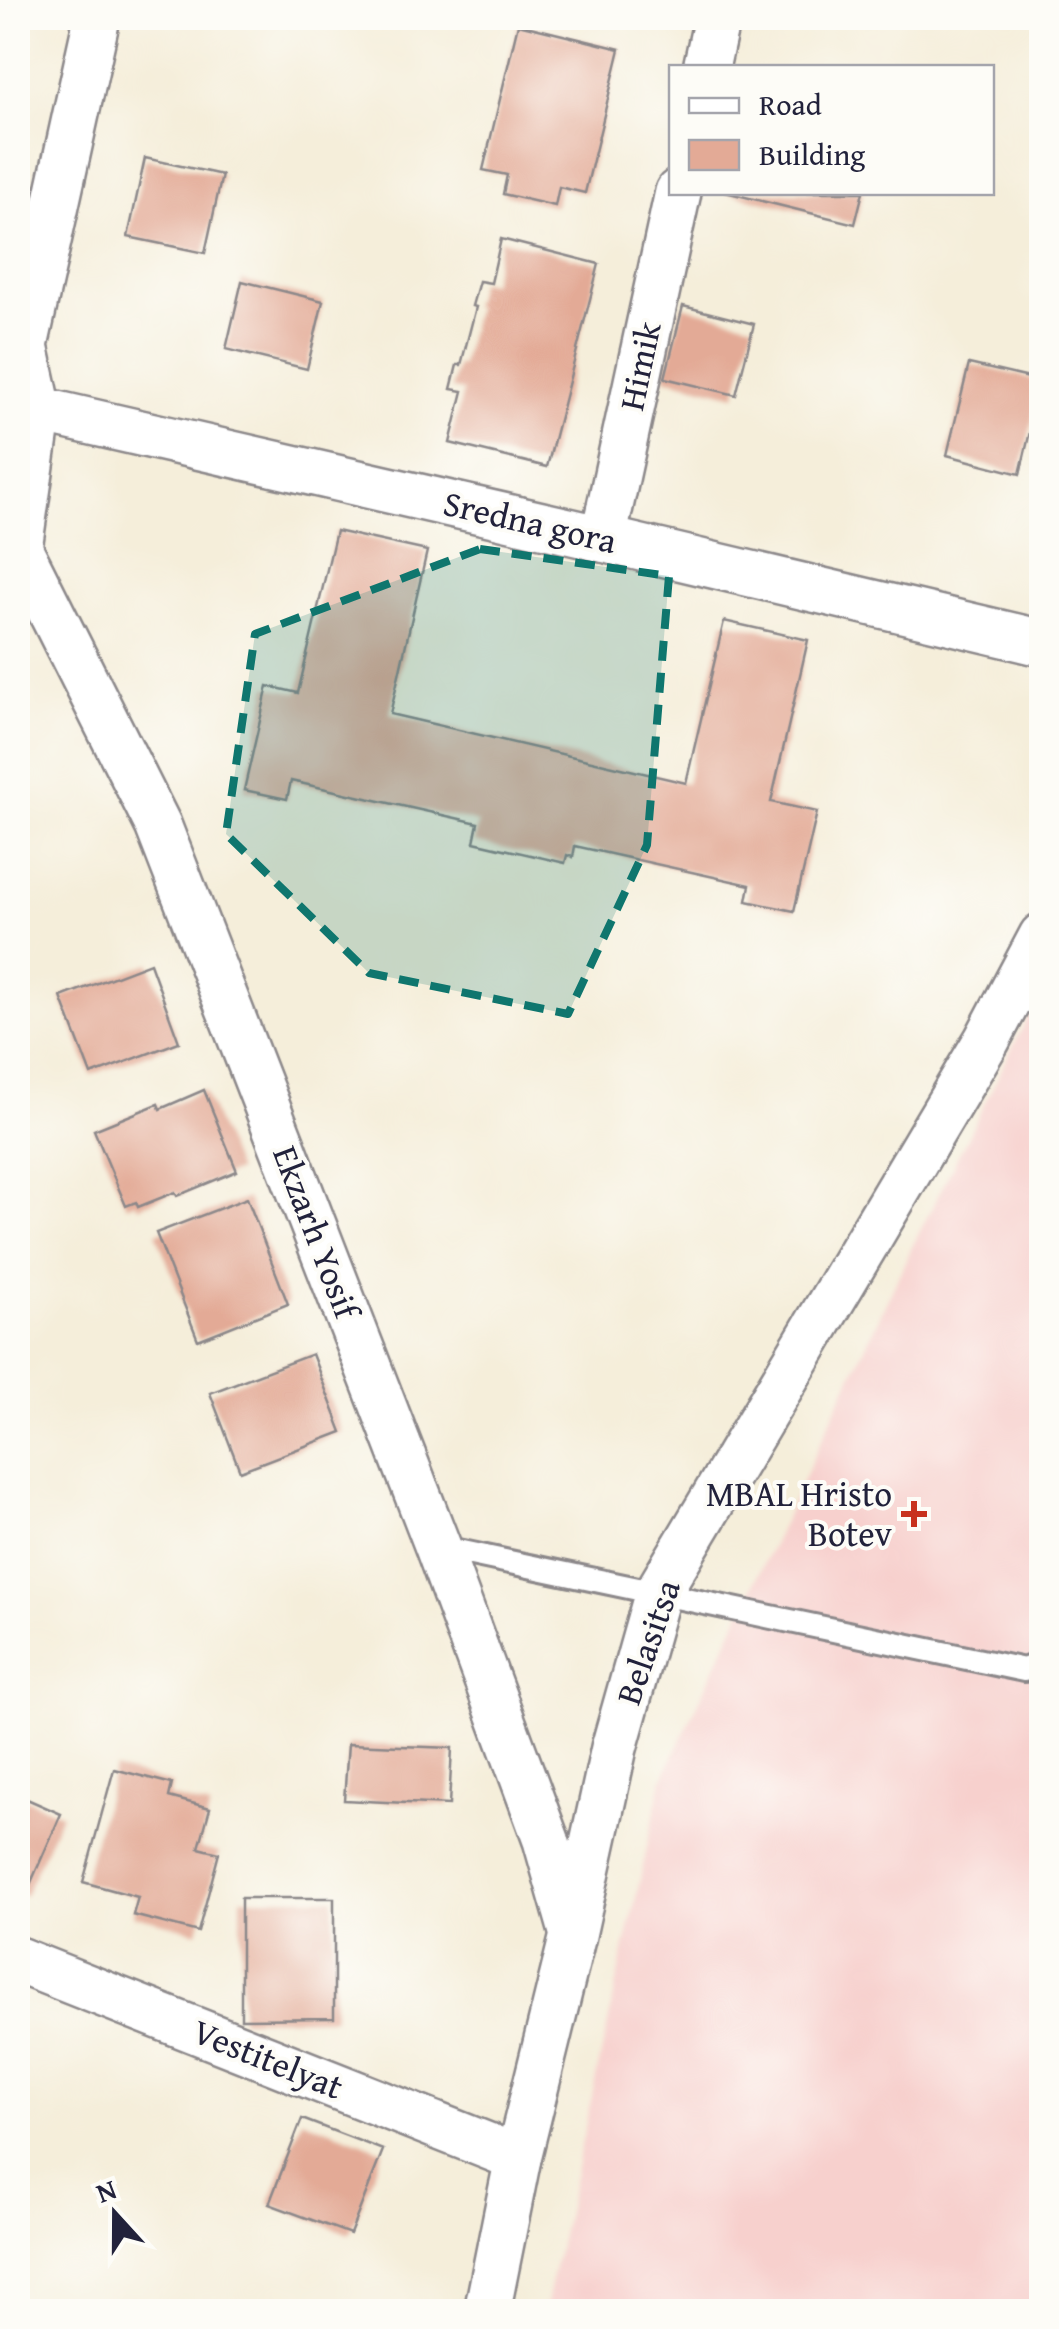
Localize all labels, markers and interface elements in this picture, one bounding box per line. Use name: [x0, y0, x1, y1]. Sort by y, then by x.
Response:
legend: [669, 65, 994, 195]
text: Road: [759, 82, 822, 126]
text: Building: [759, 132, 865, 176]
street label: Himik: [605, 317, 674, 415]
street label: Sredna gora: [439, 477, 622, 566]
street label: Ekzarh Yosif: [260, 1138, 374, 1329]
place label: MBAL Hristo Botev: [706, 1468, 893, 1559]
marker: MBAL Hristo Botev: [901, 1501, 927, 1527]
street label: Belasitsa: [602, 1572, 693, 1711]
street label: Vestitelyat: [185, 2005, 351, 2112]
north arrow: [65, 2164, 165, 2264]
text: N: [90, 2168, 122, 2213]

